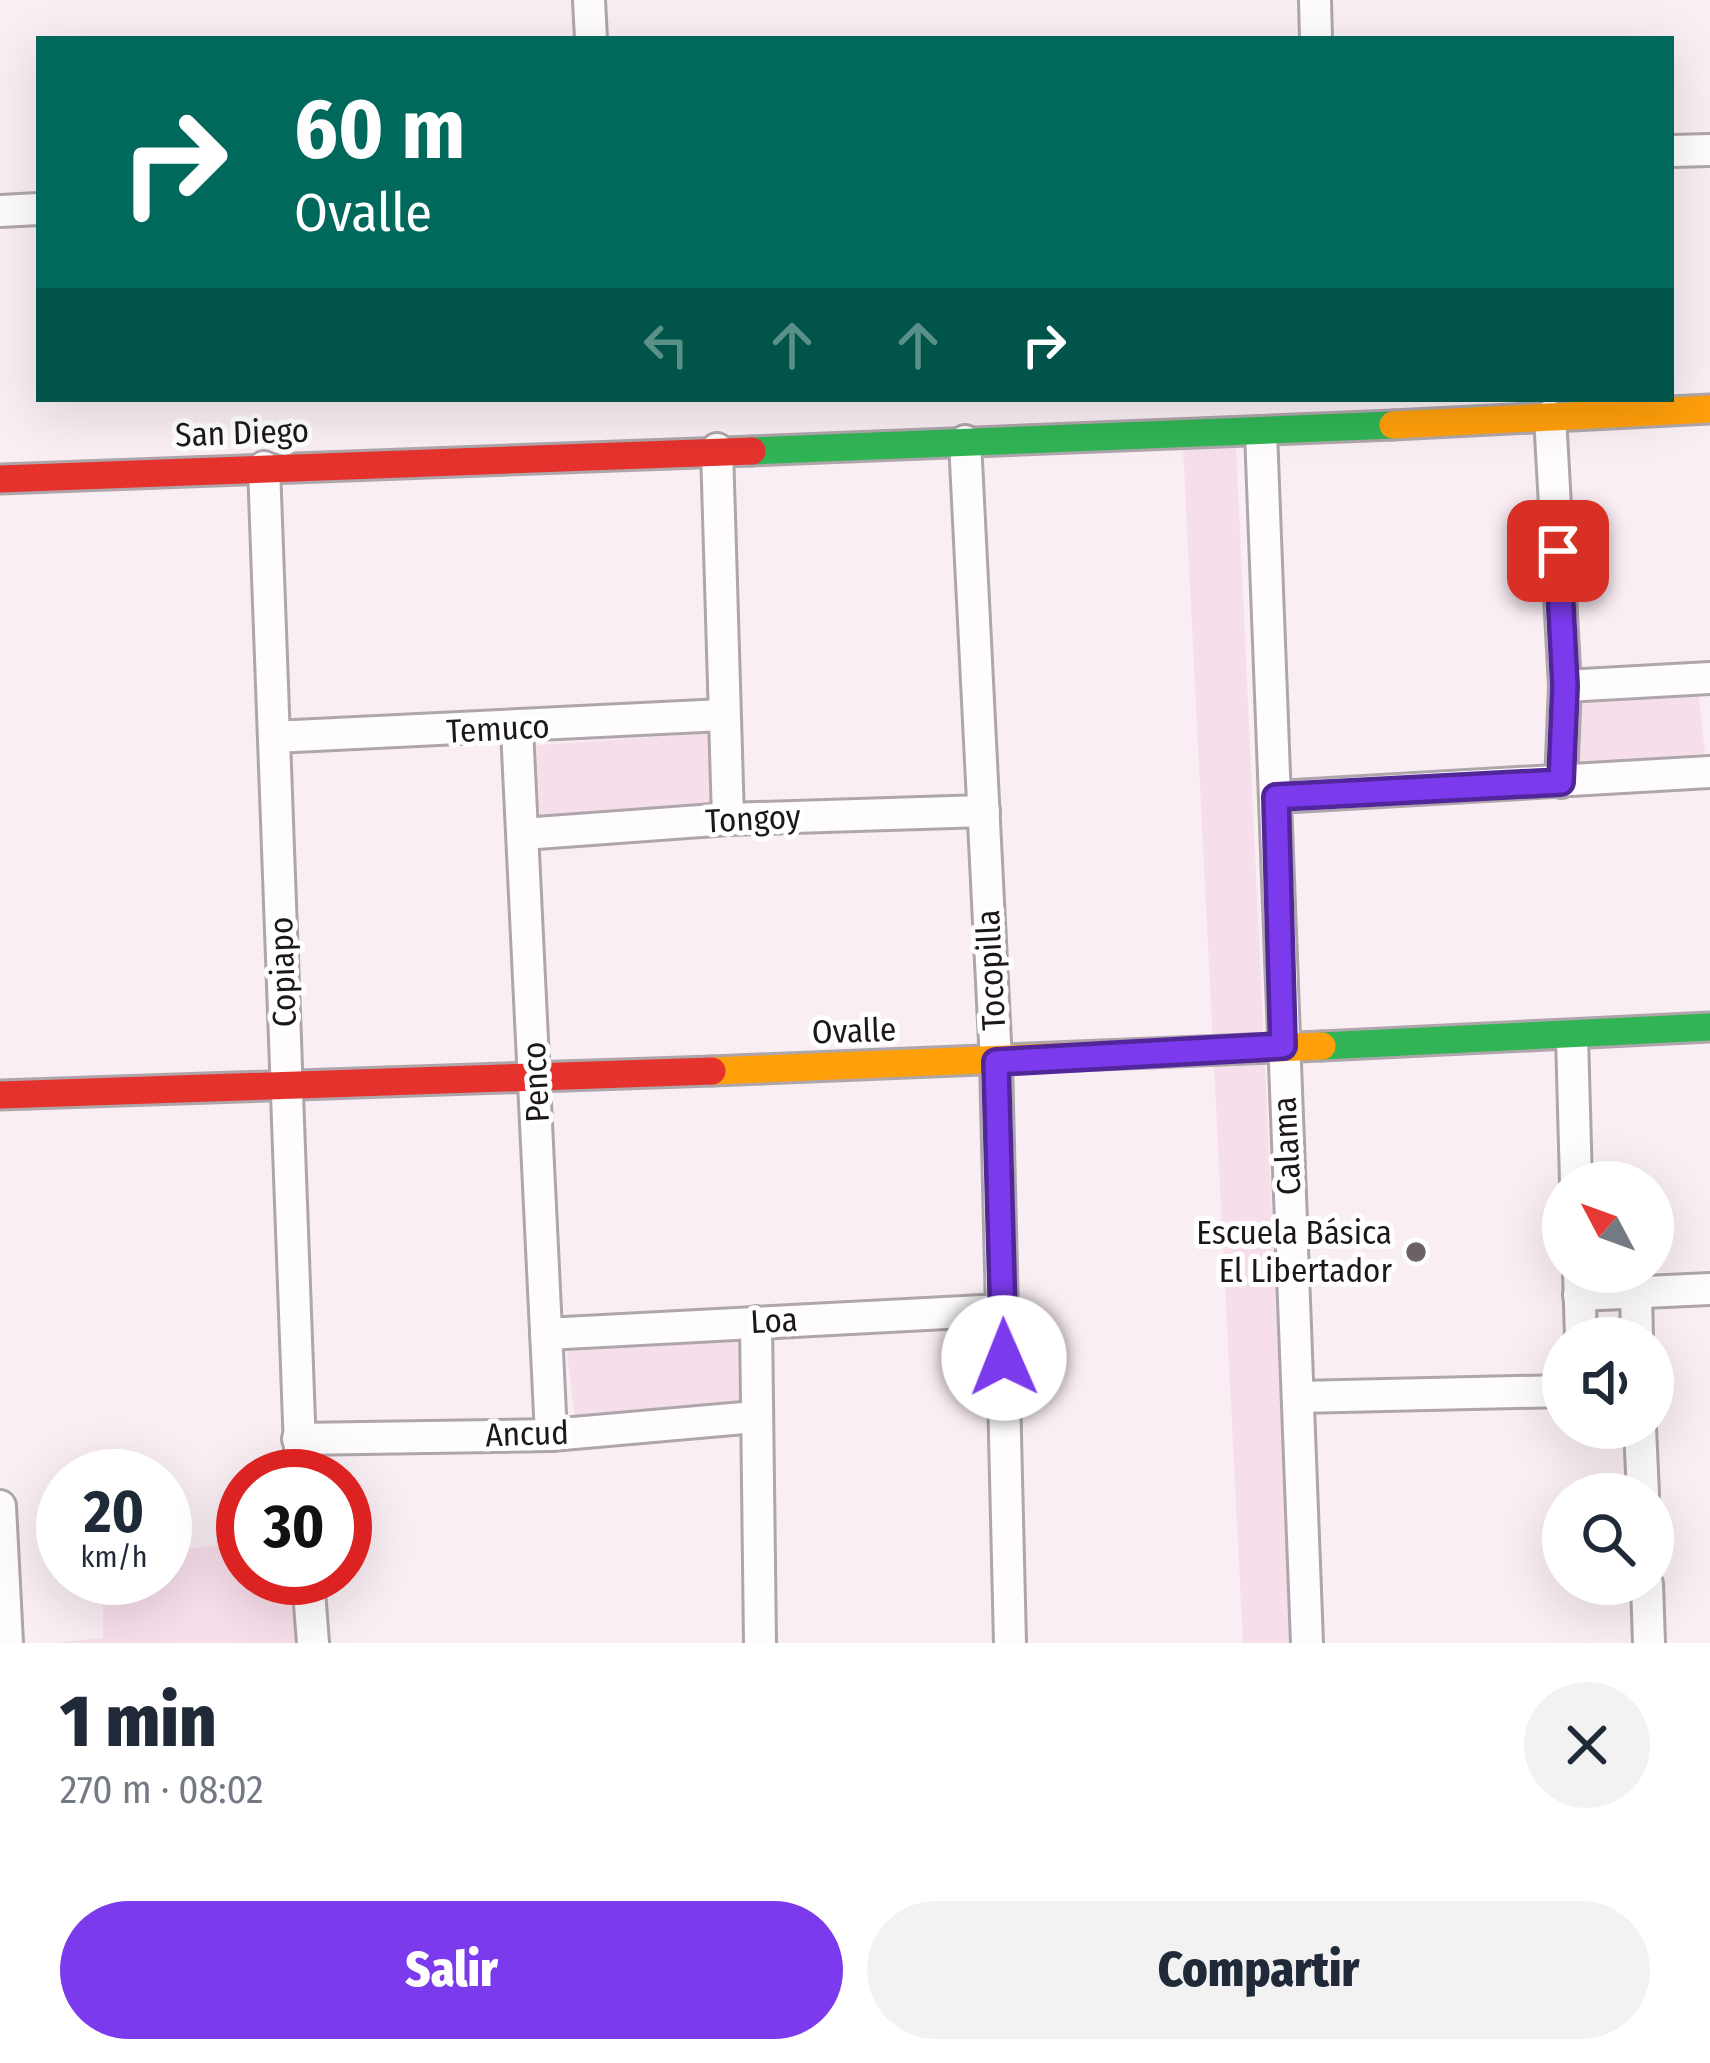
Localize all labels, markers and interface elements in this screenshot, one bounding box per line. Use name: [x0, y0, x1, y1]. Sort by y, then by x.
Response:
text: 60 m: [294, 79, 465, 180]
icon: right: [96, 84, 252, 240]
text: Ovalle: [294, 181, 432, 245]
icon: left: [633, 312, 699, 378]
icon: ahead: [759, 312, 825, 378]
icon: ahead: [885, 312, 951, 378]
icon: right: [1011, 312, 1077, 378]
street label: San Diego: [174, 411, 310, 455]
pin: [1507, 500, 1609, 602]
icon: arrive: [1525, 518, 1591, 584]
street label: Temuco: [445, 706, 551, 752]
street label: Tongoy: [704, 797, 802, 841]
street label: Tocopilla: [968, 909, 1014, 1031]
street label: Copiapo: [261, 916, 305, 1028]
street label: Ovalle: [811, 1010, 897, 1052]
street label: Penco: [514, 1041, 558, 1123]
street label: Calama: [1264, 1096, 1310, 1196]
north arrow: [1542, 1161, 1674, 1293]
map controls: [1542, 1161, 1674, 1605]
place label: Escuela Básica El Libertador: [1196, 1213, 1392, 1291]
marker: Escuela Básica El Libertador: [1403, 1239, 1429, 1265]
position arrow: [941, 1295, 1067, 1421]
street label: Loa: [749, 1300, 799, 1342]
button: sound: [1542, 1317, 1674, 1449]
street label: Ancud: [485, 1413, 569, 1455]
speed limit sign: 30: [216, 1449, 372, 1605]
button: search: [1542, 1473, 1674, 1605]
text: 20: [84, 1476, 144, 1548]
text: km/h: [81, 1539, 147, 1575]
text: 1 min: [60, 1679, 217, 1765]
button: close: [1524, 1682, 1650, 1808]
text: 270 m · 08:02: [60, 1767, 264, 1813]
button: Salir: [60, 1901, 843, 2039]
button: Compartir: [867, 1901, 1650, 2039]

